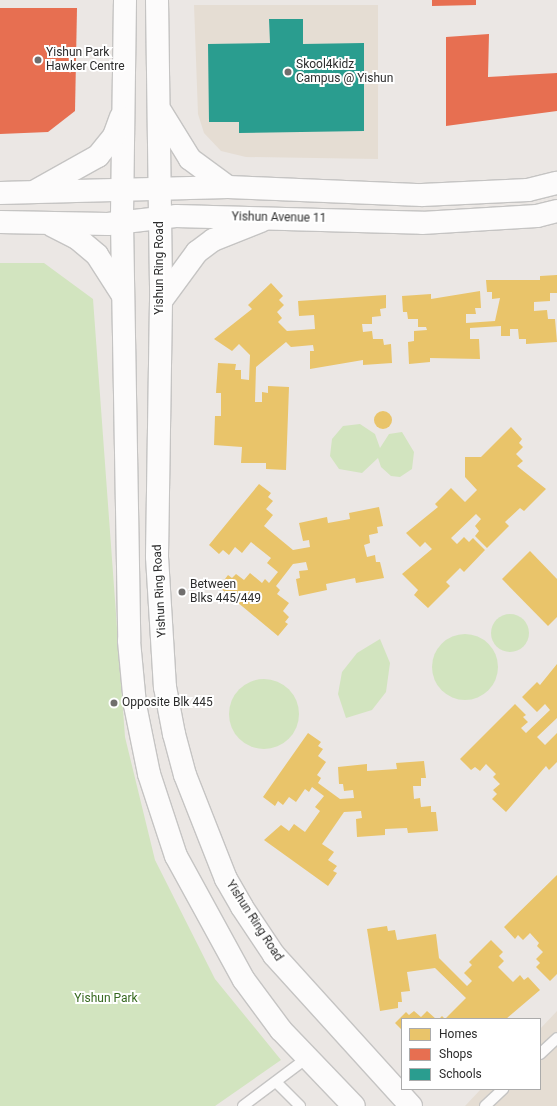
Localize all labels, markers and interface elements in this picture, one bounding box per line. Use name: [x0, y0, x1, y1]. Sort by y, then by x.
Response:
place label: Yishun Park Hawker Centre: [46, 46, 125, 74]
marker: Yishun Park Hawker Centre: [33, 55, 43, 65]
place label: Skool4kidz Campus @ Yishun: [296, 58, 393, 86]
marker: Skool4kidz Campus @ Yishun: [283, 67, 293, 77]
street label: Yishun Avenue 11: [231, 210, 327, 226]
street label: Yishun Ring Road: [153, 221, 167, 315]
street label: Yishun Ring Road: [150, 544, 170, 638]
place label: Between Blks 445/449: [190, 578, 261, 606]
marker: Between Blks 445/449: [177, 587, 187, 597]
place label: Opposite Blk 445: [122, 696, 213, 710]
marker: Opposite Blk 445: [109, 698, 119, 708]
street label: Yishun Ring Road: [223, 878, 285, 964]
park label: Yishun Park: [74, 992, 138, 1006]
legend: [401, 1018, 541, 1090]
text: Homes: [439, 1027, 477, 1041]
text: Shops: [439, 1047, 473, 1061]
text: Schools: [439, 1067, 482, 1081]

